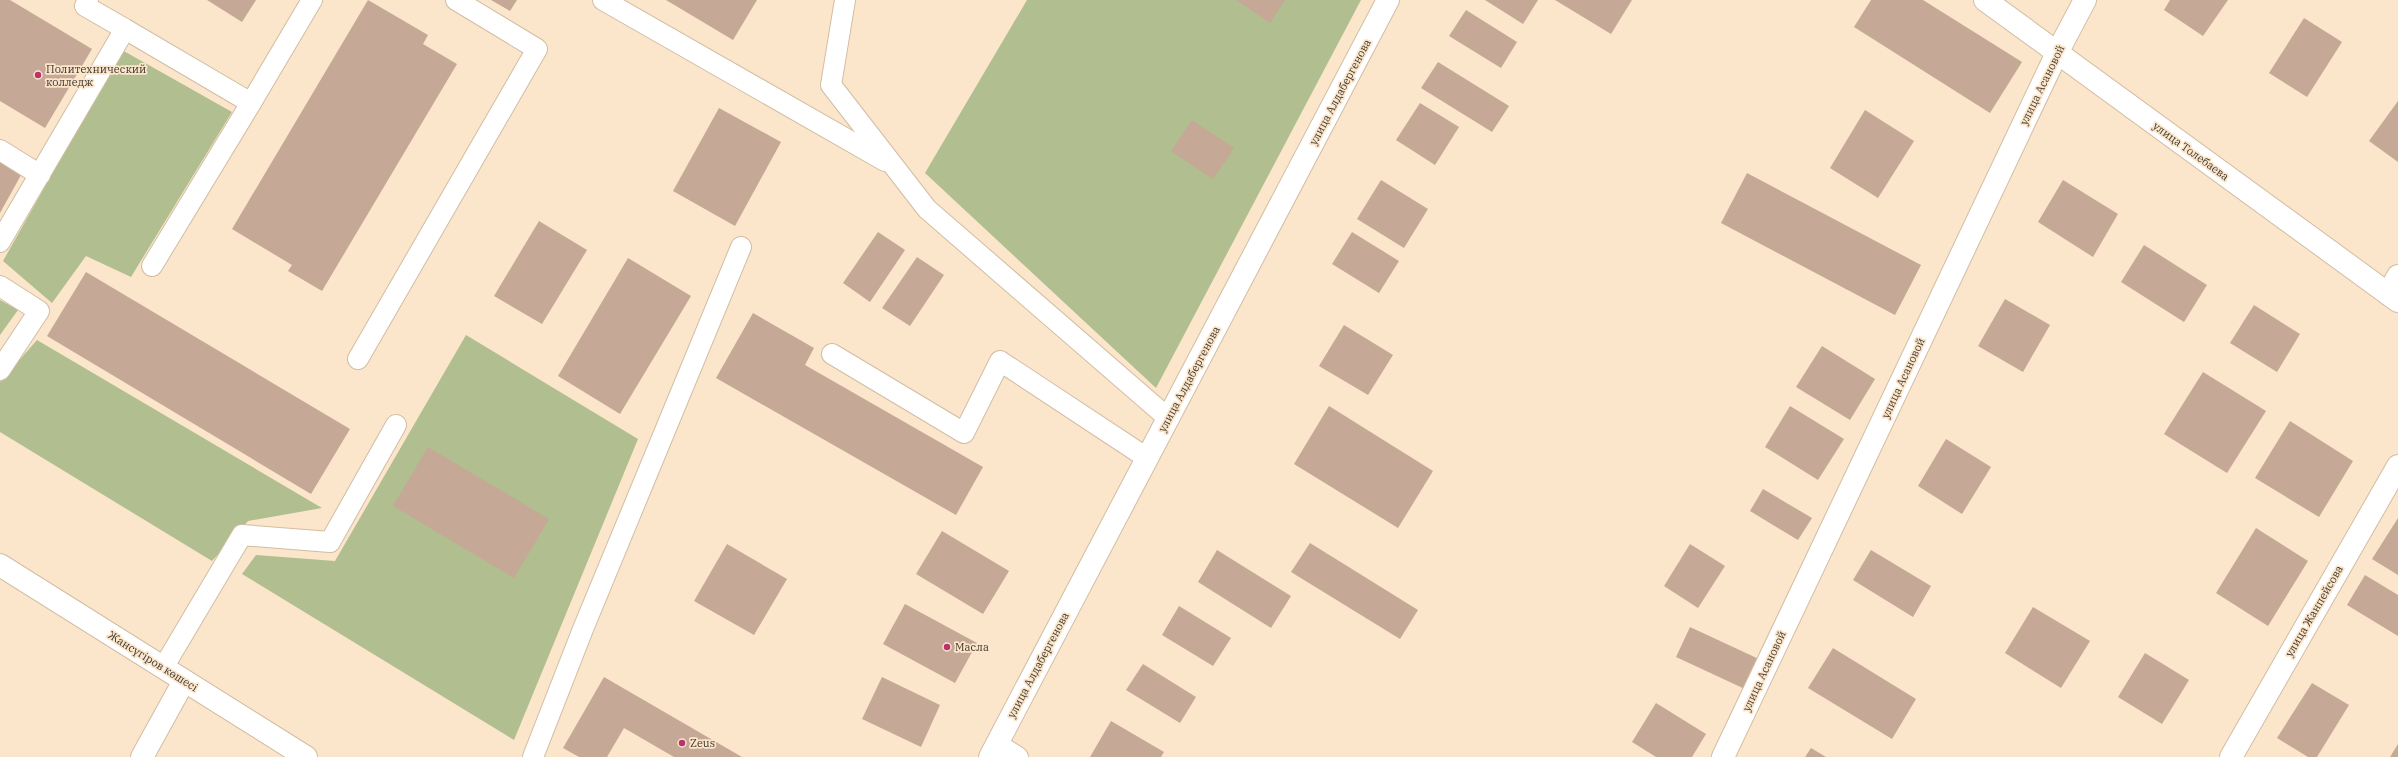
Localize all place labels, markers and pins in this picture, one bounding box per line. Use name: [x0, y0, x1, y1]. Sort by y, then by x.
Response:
place label: Политехнический колледж: [46, 62, 146, 89]
marker: Политехнический колледж: [33, 70, 43, 80]
place label: Масла: [955, 640, 989, 654]
marker: Масла: [942, 642, 952, 652]
place label: Zeus: [690, 736, 715, 750]
marker: Zeus: [677, 738, 687, 748]

